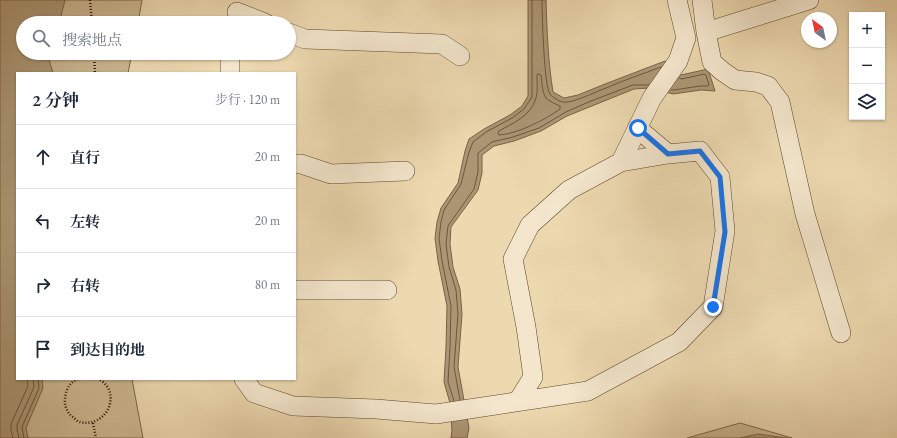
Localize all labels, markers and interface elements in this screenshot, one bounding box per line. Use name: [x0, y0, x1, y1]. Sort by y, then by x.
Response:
north arrow: [801, 12, 837, 48]
map controls: [849, 12, 885, 120]
button: +: [849, 12, 885, 48]
search box: [16, 16, 296, 60]
icon: search: [30, 27, 52, 49]
text: 搜索地点: [62, 30, 122, 49]
button: −: [849, 48, 885, 84]
button: layers: [849, 84, 885, 120]
text: 2 分钟: [32, 89, 79, 111]
text: 步行 · 120 m: [215, 91, 280, 108]
route start: [629, 119, 647, 137]
icon: ahead: [32, 146, 54, 168]
text: 直行: [70, 148, 100, 167]
text: 20 m: [255, 148, 280, 165]
icon: left: [32, 210, 54, 232]
text: 左转: [70, 212, 100, 231]
text: 20 m: [255, 212, 280, 229]
icon: right: [32, 274, 54, 296]
text: 右转: [70, 276, 100, 295]
text: 80 m: [255, 276, 280, 293]
route end: [704, 298, 722, 316]
icon: arrive: [32, 338, 54, 360]
text: 到达目的地: [70, 340, 145, 359]

